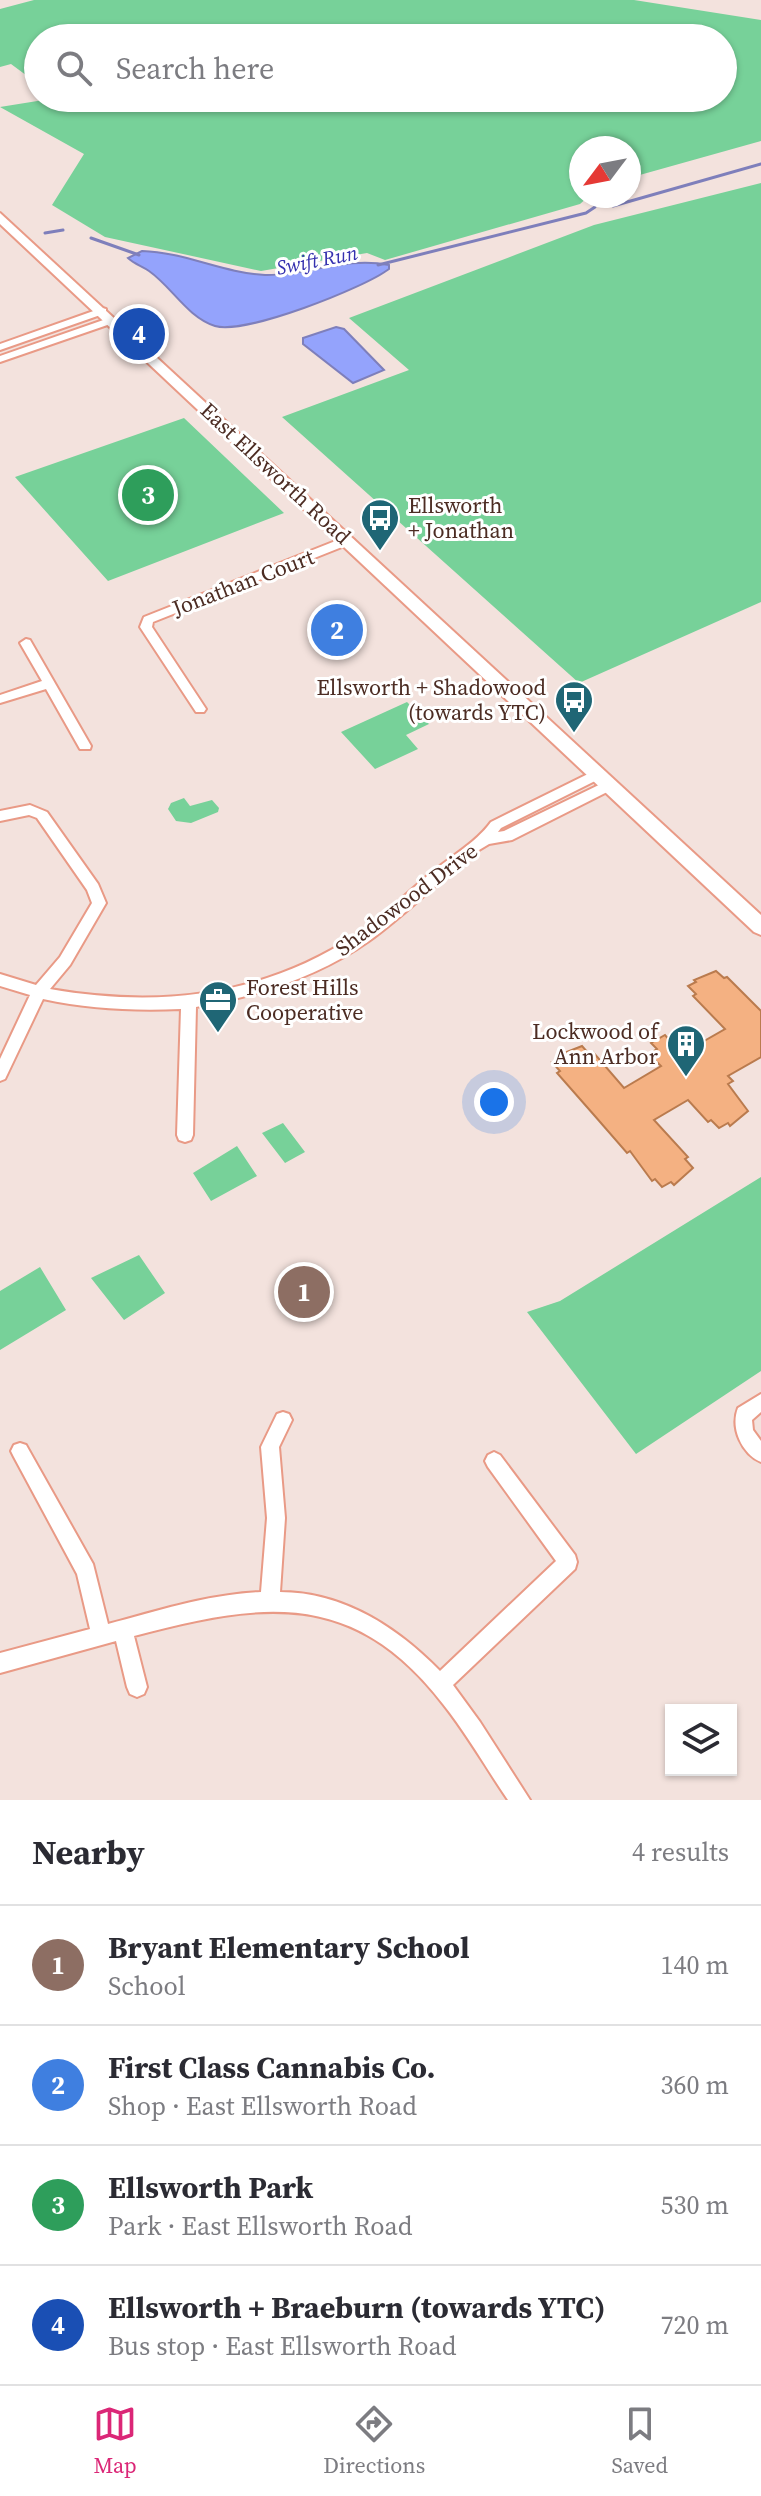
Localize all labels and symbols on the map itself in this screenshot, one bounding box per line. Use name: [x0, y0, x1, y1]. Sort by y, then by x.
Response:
north arrow: [569, 136, 641, 208]
water label: Swift Run: [274, 238, 361, 282]
pin: 4: [113, 304, 165, 364]
street label: East Ellsworth Road: [194, 395, 358, 551]
pin: 3: [122, 465, 174, 525]
place label: Ellsworth + Jonathan: [408, 490, 514, 545]
bus stop icon: Ellsworth + Jonathan: [359, 497, 401, 552]
street label: Jonathan Court: [167, 541, 319, 623]
pin: 2: [311, 600, 363, 660]
place label: Ellsworth + Shadowood (towards YTC): [317, 672, 547, 727]
bus stop icon: Ellsworth + Shadowood (towards YTC): [553, 679, 595, 734]
street label: Shadowood Drive: [329, 836, 483, 962]
place label: Forest Hills Cooperative: [246, 972, 363, 1027]
office icon: Forest Hills Cooperative: [197, 979, 239, 1034]
place label: Lockwood of Ann Arbor: [532, 1016, 660, 1071]
building icon: Lockwood of Ann Arbor: [665, 1023, 707, 1078]
your location: [474, 1082, 514, 1122]
pin: 1: [278, 1262, 330, 1322]

